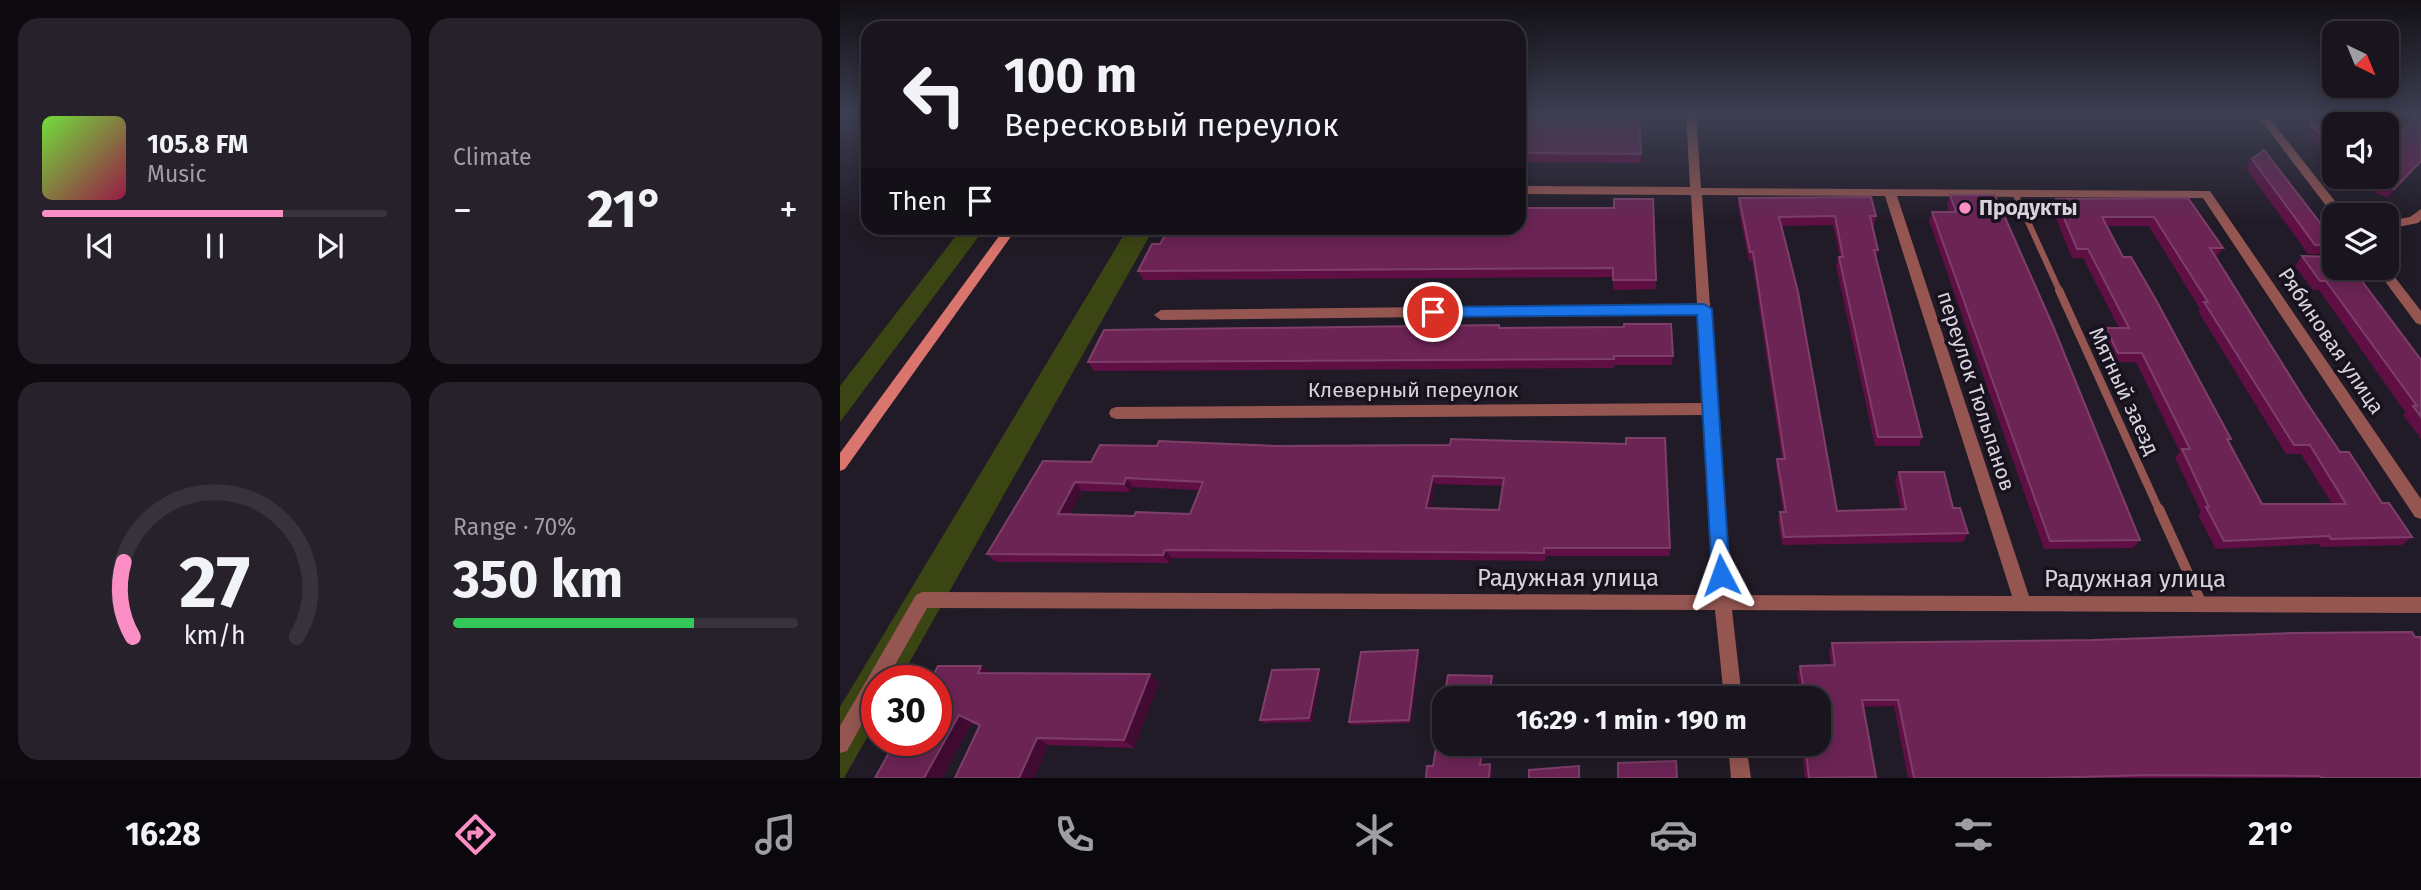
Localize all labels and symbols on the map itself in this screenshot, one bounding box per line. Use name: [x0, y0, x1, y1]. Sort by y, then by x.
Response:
north arrow: [2322, 21, 2399, 98]
place label: Продукты: [1979, 195, 2077, 221]
marker: Продукты: [1957, 200, 1973, 216]
street label: Рябиновая улица: [2272, 263, 2390, 419]
pin: [1403, 282, 1463, 342]
street label: переулок Тюльпанов: [1931, 288, 2021, 494]
street label: Мятный заезд: [2083, 323, 2165, 459]
street label: Клеверный переулок: [1308, 377, 1518, 403]
position arrow: [1684, 538, 1758, 612]
street label: Радужная улица: [1477, 564, 1659, 592]
street label: Радужная улица: [2044, 565, 2226, 593]
speed limit sign: 30: [861, 665, 952, 756]

